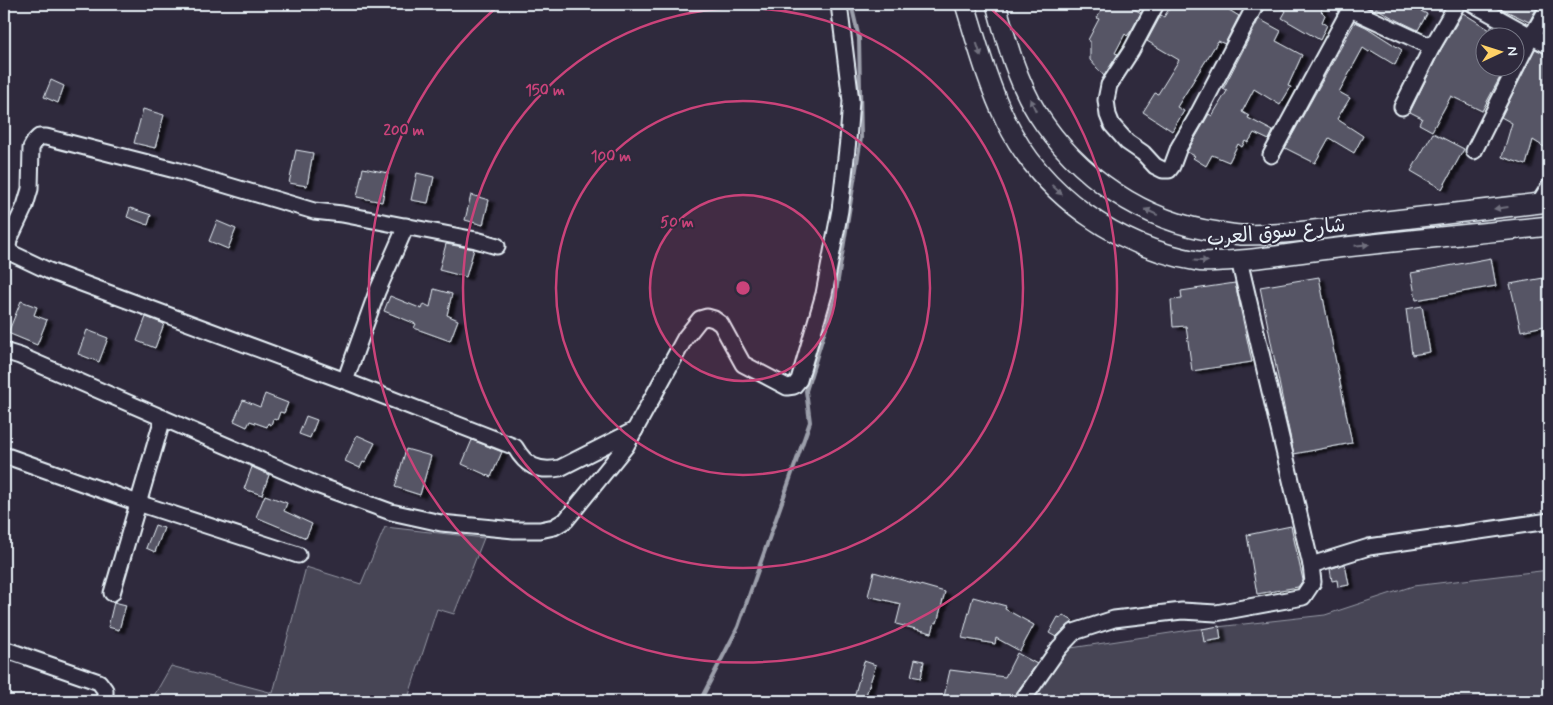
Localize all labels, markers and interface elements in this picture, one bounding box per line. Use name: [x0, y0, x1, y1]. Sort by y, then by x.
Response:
north arrow: [1476, 28, 1526, 78]
one-way arrow: [976, 43, 984, 58]
text: N: [1503, 46, 1521, 56]
text: 150 m: [525, 81, 565, 101]
one-way arrow: [1029, 98, 1037, 112]
text: 200 m: [384, 121, 425, 141]
text: 100 m: [591, 147, 631, 167]
one-way arrow: [1051, 184, 1063, 196]
one-way arrow: [1493, 204, 1509, 212]
one-way arrow: [1144, 208, 1158, 216]
street label: شارع سوق العرب: [1206, 212, 1347, 253]
text: 50 m: [660, 213, 694, 233]
one-way arrow: [1354, 241, 1370, 249]
one-way arrow: [1193, 257, 1209, 265]
centre of rings: [734, 279, 752, 297]

